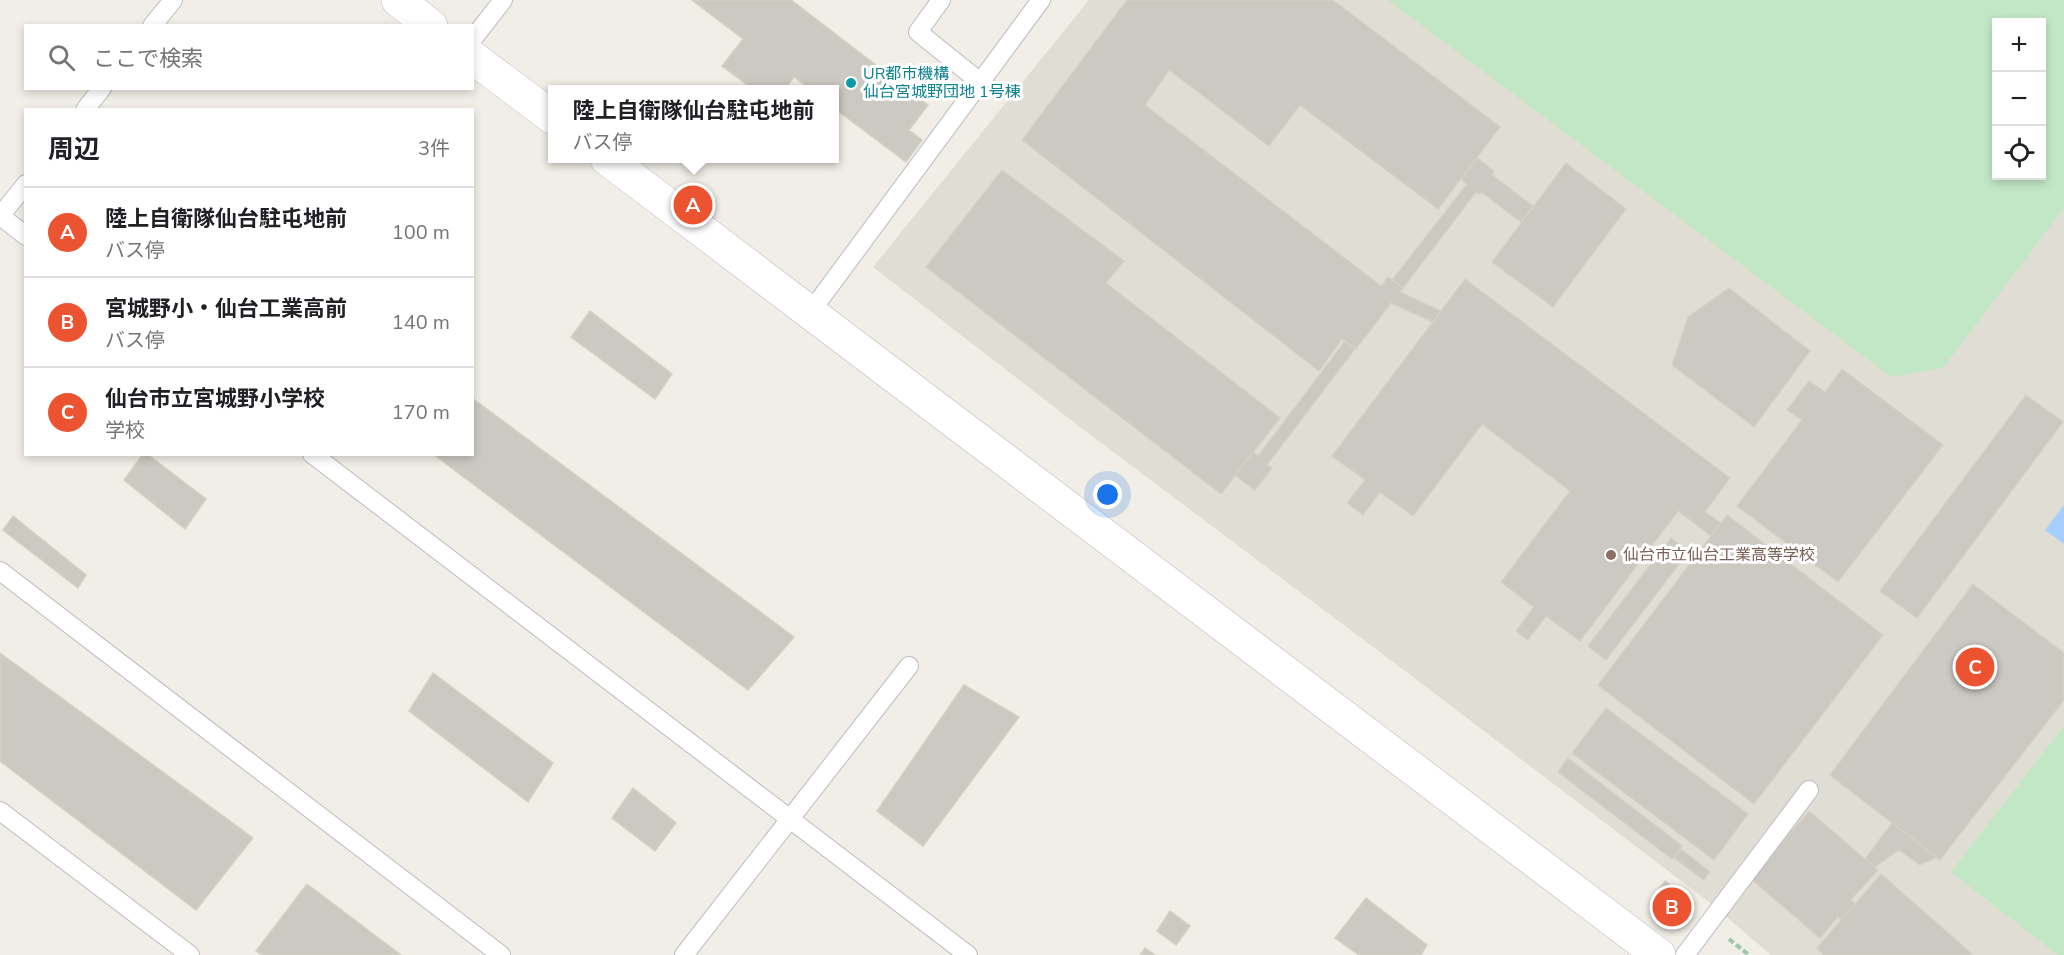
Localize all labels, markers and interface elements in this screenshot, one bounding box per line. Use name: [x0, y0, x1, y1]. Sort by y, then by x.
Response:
map controls: [1992, 18, 2046, 180]
button: +: [1992, 18, 2046, 72]
search box: [24, 24, 474, 90]
icon: search: [45, 41, 78, 74]
text: ここで検索: [93, 44, 203, 74]
place label: UR都市機構 仙台宮城野団地 1号棟: [863, 63, 1021, 103]
button: −: [1992, 72, 2046, 126]
marker: UR都市機構 仙台宮城野団地 1号棟: [844, 76, 858, 90]
popup: [548, 85, 839, 163]
text: 陸上自衛隊仙台駐屯地前: [572, 96, 815, 126]
button: locate: [1992, 126, 2046, 180]
text: バス停: [572, 129, 632, 156]
text: 周辺: [48, 132, 100, 167]
text: 3件: [418, 135, 450, 162]
pin: A: [674, 182, 712, 228]
text: 陸上自衛隊仙台駐屯地前: [105, 204, 347, 234]
text: A: [60, 219, 75, 246]
text: 100 m: [392, 219, 450, 246]
text: バス停: [105, 237, 165, 264]
text: 宮城野小・仙台工業高前: [105, 294, 347, 324]
text: B: [61, 309, 74, 336]
text: 140 m: [392, 309, 450, 336]
text: バス停: [105, 327, 165, 354]
text: 仙台市立宮城野小学校: [105, 384, 325, 414]
text: C: [61, 399, 74, 426]
text: 170 m: [392, 399, 450, 426]
text: 学校: [105, 417, 145, 444]
your location: [1093, 480, 1122, 509]
place label: 仙台市立仙台工業高等学校: [1623, 544, 1815, 566]
marker: 仙台市立仙台工業高等学校: [1604, 548, 1618, 562]
pin: C: [1956, 644, 1994, 690]
pin: B: [1652, 884, 1692, 930]

